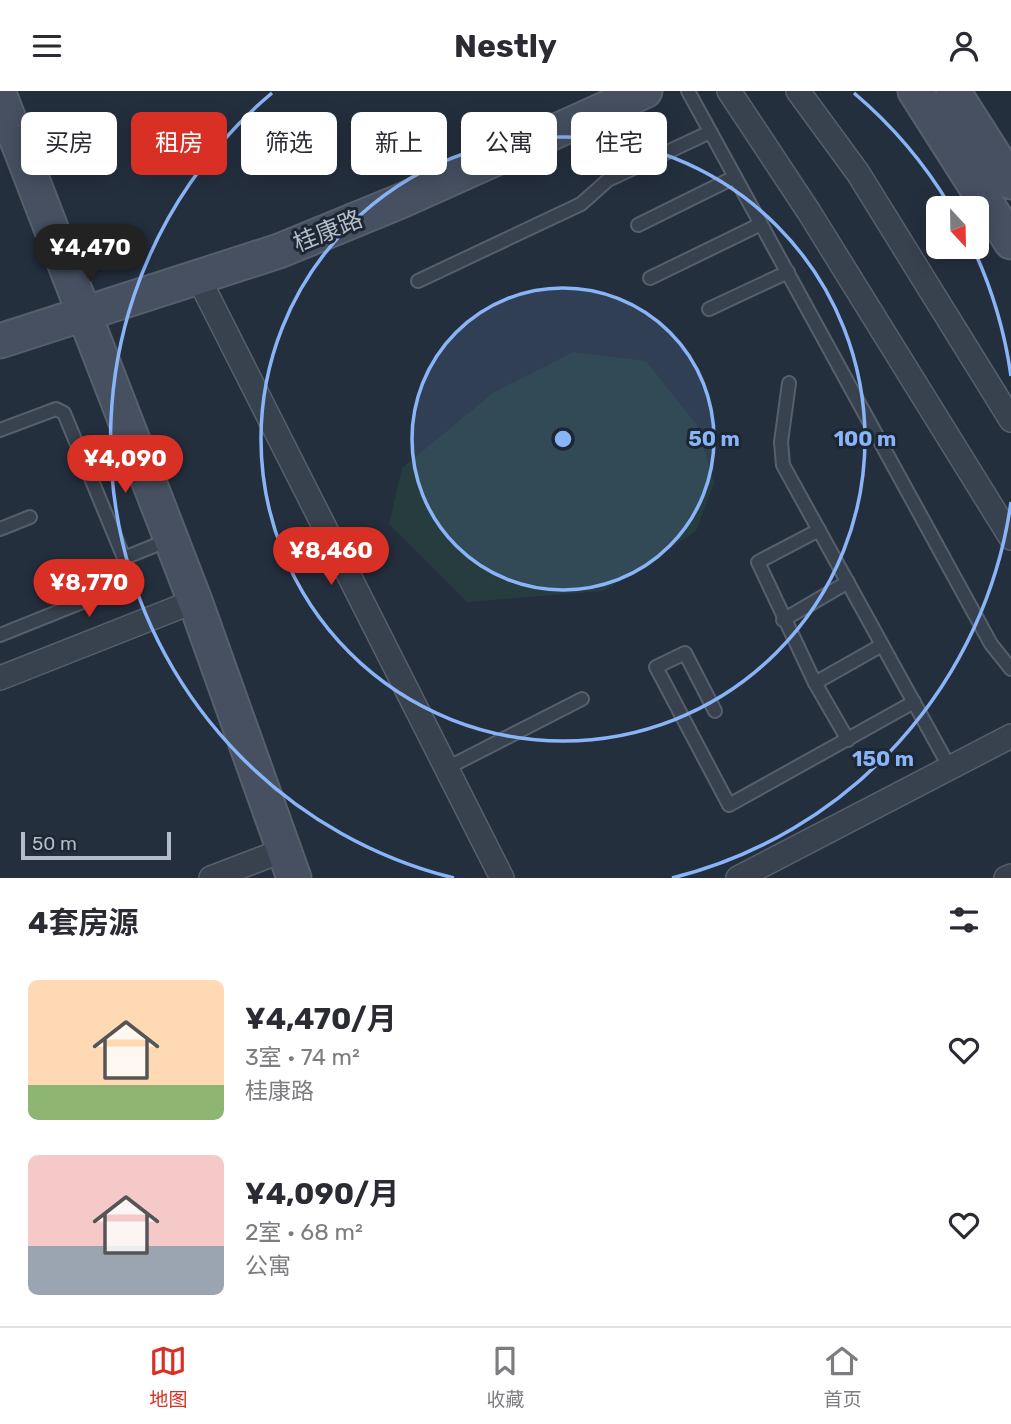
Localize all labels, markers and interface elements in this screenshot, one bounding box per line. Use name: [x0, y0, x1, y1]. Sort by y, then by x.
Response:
icon: menu: [28, 27, 66, 65]
text: Nestly: [454, 27, 557, 65]
icon: person: [945, 27, 983, 65]
chip: 买房: [21, 112, 117, 175]
chip: 租房: [131, 112, 227, 175]
chip: 筛选: [241, 112, 337, 175]
chip: 新上: [351, 112, 447, 175]
chip: 公寓: [461, 112, 557, 175]
chip: 住宅: [571, 112, 667, 175]
north arrow: [926, 196, 989, 259]
map controls: [926, 196, 989, 259]
street label: 桂康路: [289, 205, 367, 257]
pin: ¥4,470: [33, 225, 147, 284]
text: ¥4,470: [49, 233, 131, 261]
text: 50 m: [688, 426, 740, 451]
text: 100 m: [834, 426, 896, 451]
centre of rings: [551, 427, 575, 451]
pin: ¥4,090: [68, 435, 182, 495]
text: ¥4,090: [83, 444, 167, 472]
pin: ¥8,460: [274, 527, 388, 587]
text: ¥8,460: [289, 536, 373, 564]
pin: ¥8,770: [32, 559, 146, 619]
text: ¥8,770: [49, 568, 129, 596]
text: 150 m: [852, 746, 914, 771]
scale bar: [21, 829, 172, 861]
text: 50 m: [32, 832, 77, 855]
icon: filters: [945, 901, 983, 939]
text: 4套房源: [28, 905, 139, 941]
text: ¥4,470/月: [245, 1001, 397, 1037]
icon: home: [84, 1008, 168, 1092]
icon: heart: [945, 1031, 983, 1069]
text: 3室 · 74 m²: [245, 1043, 360, 1071]
text: 桂康路: [245, 1077, 314, 1105]
text: ¥4,090/月: [245, 1176, 399, 1212]
icon: home: [84, 1183, 168, 1267]
icon: heart: [945, 1206, 983, 1244]
text: 2室 · 68 m²: [245, 1218, 363, 1246]
text: 公寓: [245, 1252, 291, 1280]
tab: 地图: [149, 1342, 188, 1411]
tab: 收藏: [486, 1342, 525, 1411]
tab: 首页: [823, 1342, 862, 1411]

